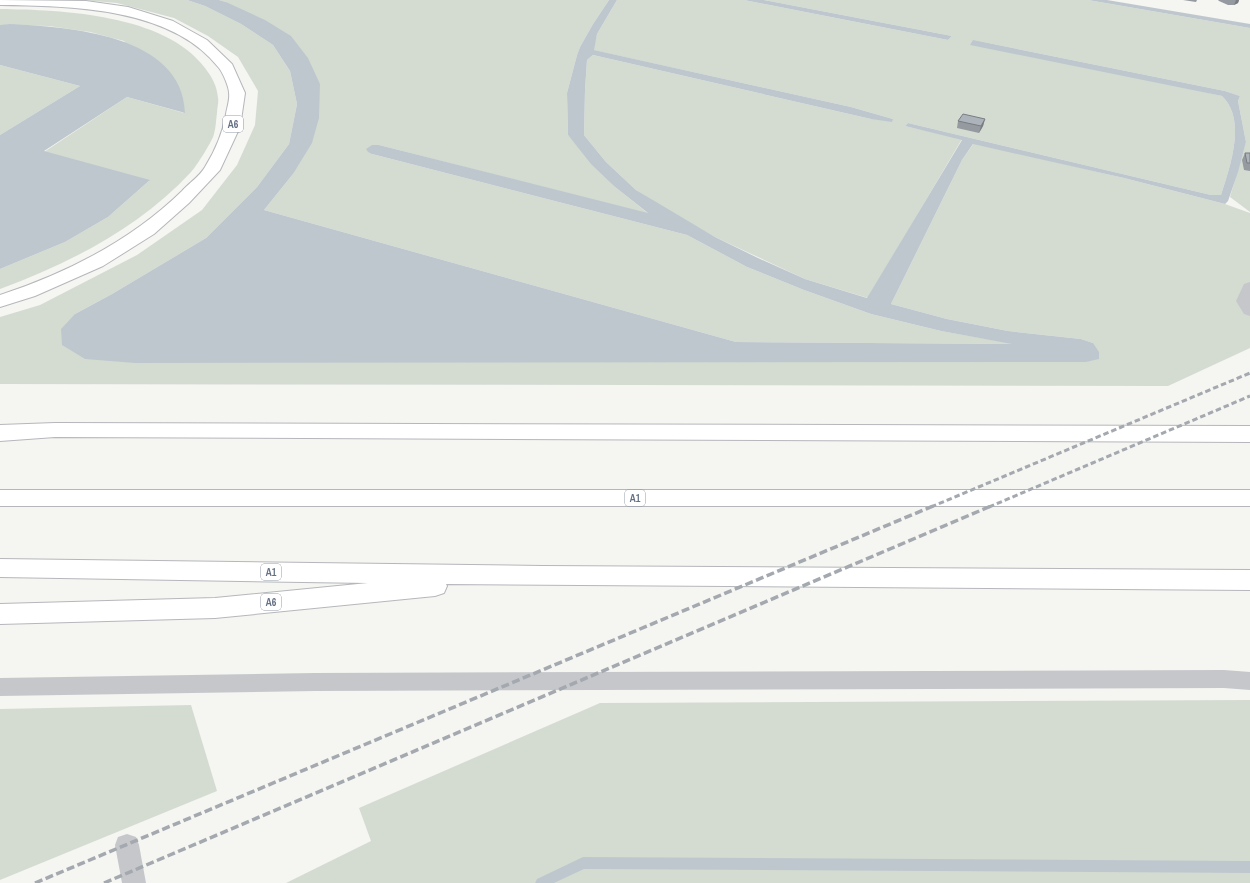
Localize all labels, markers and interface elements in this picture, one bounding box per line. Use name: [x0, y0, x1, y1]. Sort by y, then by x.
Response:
road number: A6: [223, 116, 243, 132]
road number: A1: [625, 490, 645, 506]
road number: A1: [261, 564, 281, 580]
road number: A6: [261, 594, 281, 610]

